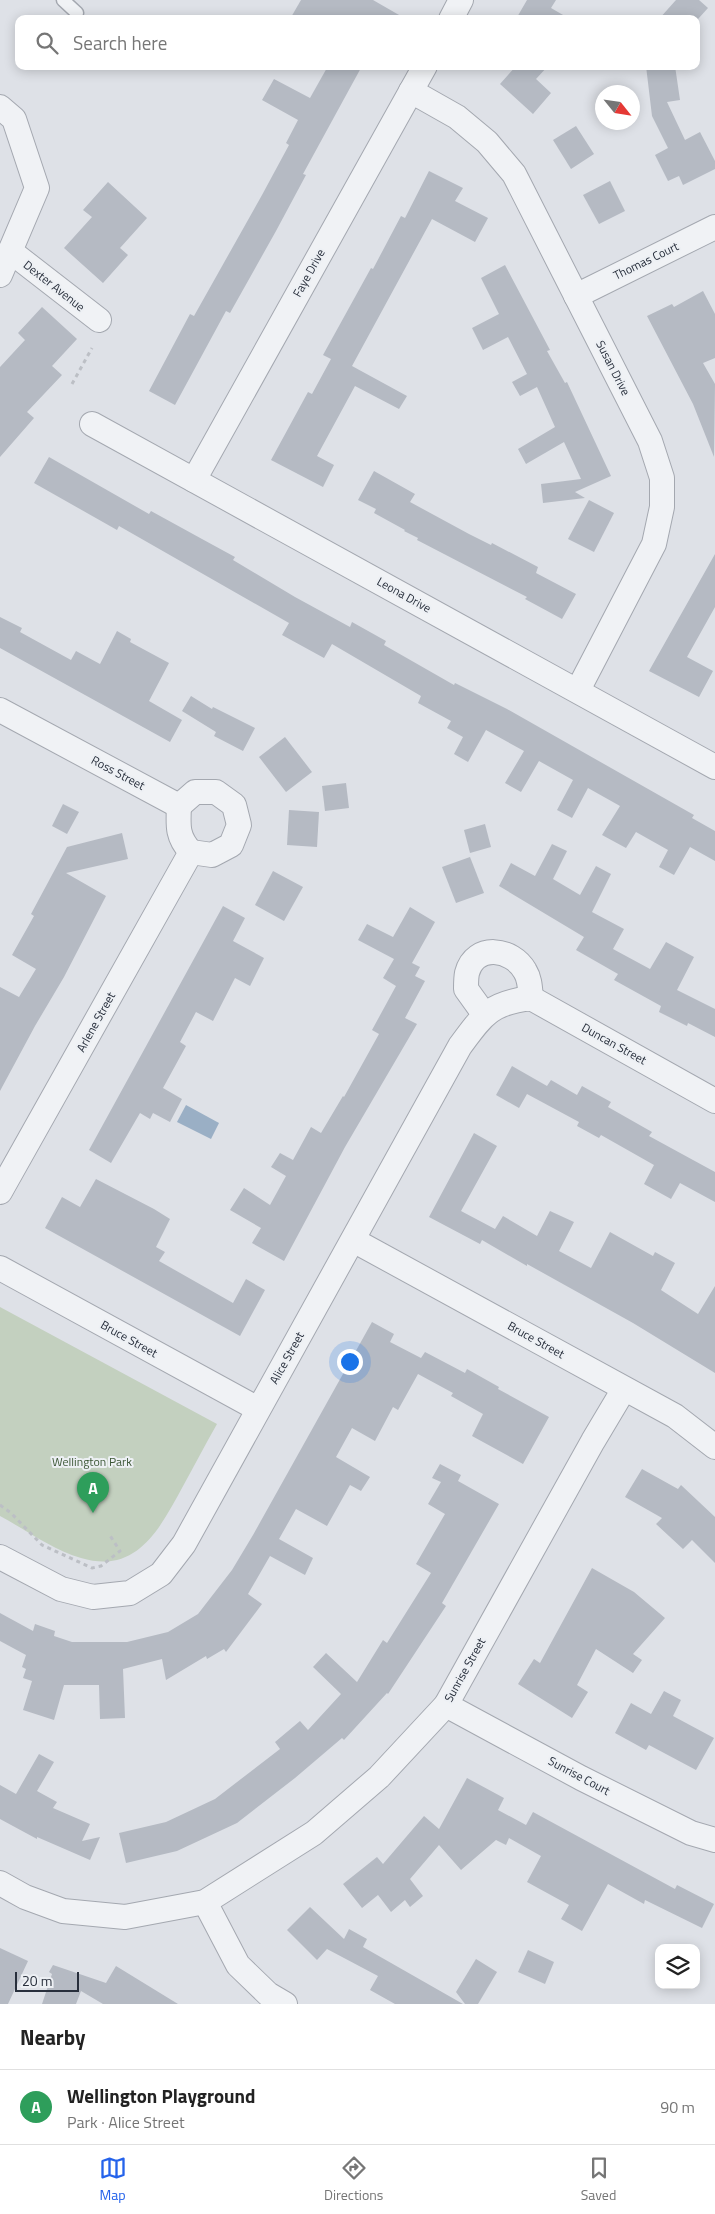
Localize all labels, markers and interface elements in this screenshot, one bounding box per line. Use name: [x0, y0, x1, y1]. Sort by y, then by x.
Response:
search box: [15, 15, 700, 70]
text: Search here: [73, 28, 167, 57]
icon: search: [33, 29, 61, 57]
north arrow: [595, 85, 640, 130]
street label: Thomas Court: [610, 236, 682, 285]
street label: Faye Drive: [288, 245, 330, 300]
street label: Dexter Avenue: [19, 255, 89, 316]
street label: Susan Drive: [591, 337, 635, 399]
street label: Leona Drive: [374, 572, 435, 617]
street label: Ross Street: [88, 750, 149, 795]
street label: Arlene Street: [71, 988, 120, 1055]
street label: Duncan Street: [578, 1018, 651, 1070]
street label: Bruce Street: [97, 1315, 162, 1362]
street label: Bruce Street: [504, 1316, 569, 1363]
street label: Alice Street: [264, 1327, 309, 1387]
your location: [337, 1349, 363, 1375]
park label: Wellington Park: [52, 1452, 132, 1471]
pin: A: [77, 1472, 109, 1513]
street label: Sunrise Street: [439, 1633, 491, 1706]
street label: Sunrise Court: [545, 1751, 614, 1800]
map controls: [655, 1944, 700, 1989]
button: layers: [655, 1944, 700, 1989]
scale bar: [15, 1969, 79, 1992]
text: 20 m: [22, 1970, 52, 1991]
text: Nearby: [20, 2021, 85, 2053]
text: Wellington Playground: [67, 2081, 256, 2110]
text: A: [31, 2095, 41, 2119]
text: 90 m: [660, 2095, 695, 2119]
text: Park · Alice Street: [67, 2110, 185, 2134]
tab: Map: [99, 2154, 127, 2205]
tab: Directions: [324, 2154, 383, 2205]
tab: Saved: [581, 2154, 616, 2205]

